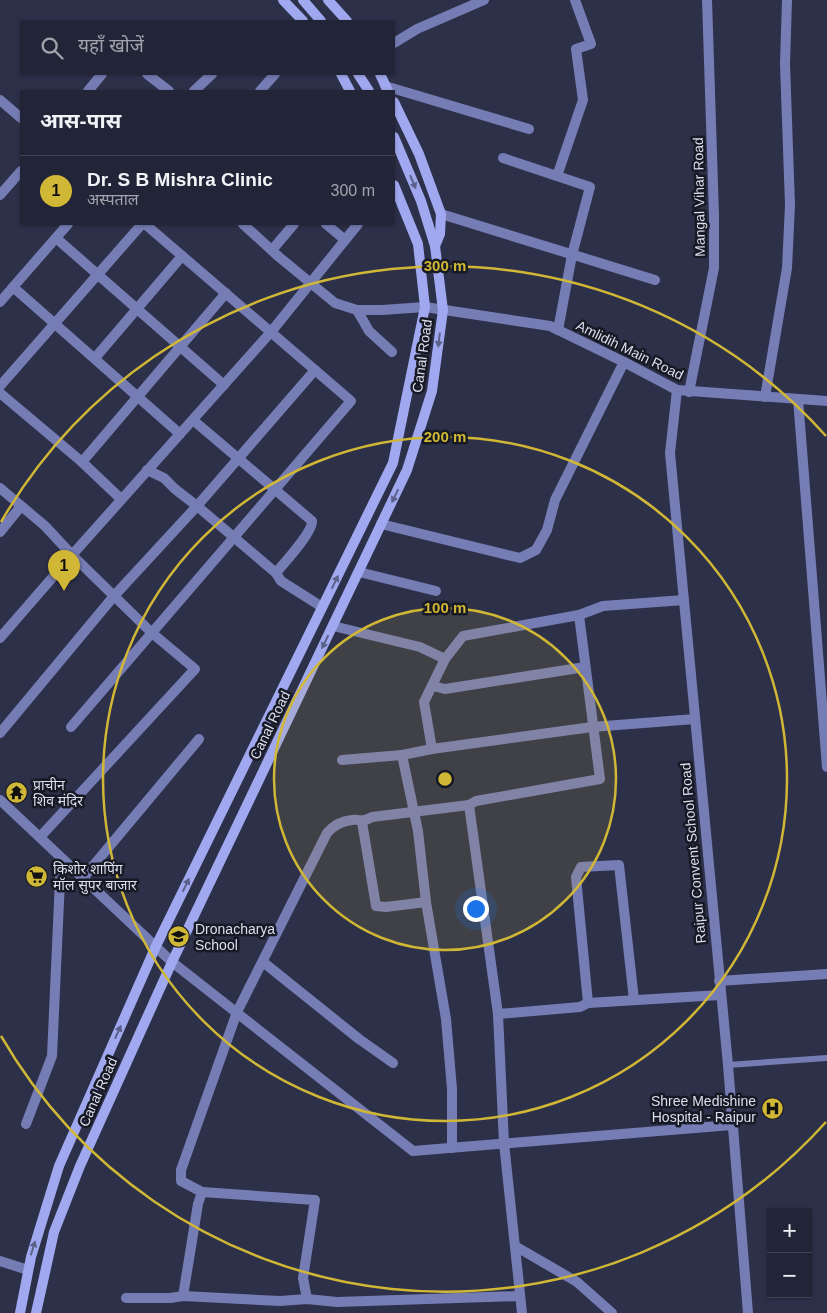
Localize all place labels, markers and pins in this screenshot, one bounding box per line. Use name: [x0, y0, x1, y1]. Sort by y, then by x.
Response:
pin: 1: [48, 550, 80, 591]
centre of rings: [436, 770, 454, 788]
place label: प्राचीन शिव मंदिर: [33, 777, 83, 809]
temple icon: प्राचीन शिव मंदिर: [5, 781, 29, 805]
place label: किशोर शापिंग मॉल सुपर बाजार: [53, 861, 137, 895]
supermarket icon: किशोर शापिंग मॉल सुपर बाजार: [25, 865, 49, 889]
place label: Dronacharya School: [195, 921, 275, 953]
school or university icon: Dronacharya School: [167, 925, 191, 949]
place label: Shree Medishine Hospital - Raipur: [651, 1093, 756, 1125]
hospital icon: Shree Medishine Hospital - Raipur: [760, 1097, 784, 1121]

